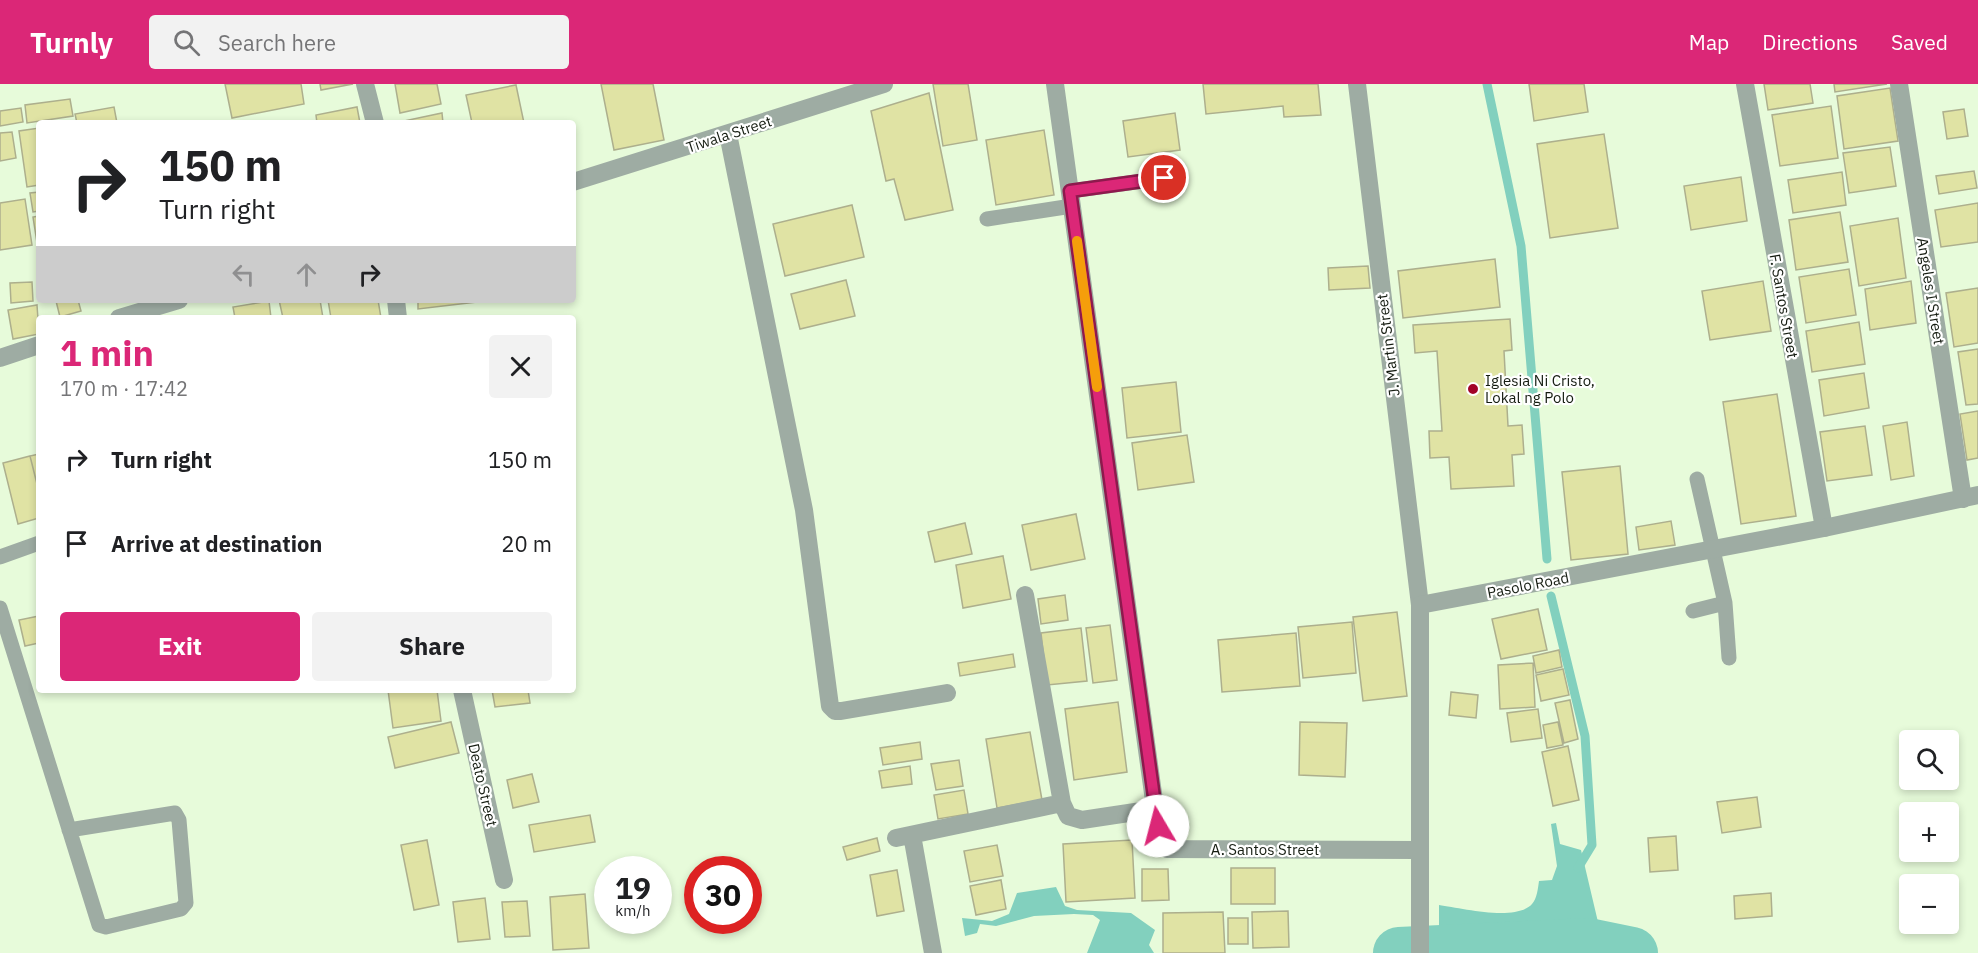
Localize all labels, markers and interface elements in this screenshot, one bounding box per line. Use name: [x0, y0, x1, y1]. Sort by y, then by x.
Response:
search box: [149, 15, 569, 69]
text: Turnly: [30, 24, 113, 61]
icon: search: [170, 26, 203, 59]
text: Search here: [218, 28, 336, 57]
text: Map: [1689, 28, 1729, 56]
text: Directions: [1762, 28, 1858, 56]
text: Saved: [1891, 28, 1948, 56]
street label: Tiwala Street: [684, 111, 774, 157]
text: 150 m: [159, 138, 282, 193]
icon: right: [60, 144, 138, 222]
pin: [1138, 152, 1189, 203]
icon: arrive: [1147, 161, 1180, 194]
text: Turn right: [159, 191, 276, 226]
street label: Angeles I Street: [1913, 236, 1949, 346]
street label: F. Santos Street: [1765, 252, 1803, 360]
icon: left: [227, 258, 260, 291]
icon: ahead: [290, 258, 323, 291]
icon: right: [353, 258, 386, 291]
street label: J. Martin Street: [1372, 293, 1404, 397]
text: 1 min: [60, 329, 154, 376]
button: close: [489, 335, 552, 398]
place label: Iglesia Ni Cristo, Lokal ng Polo: [1485, 371, 1595, 407]
text: 170 m · 17:42: [60, 375, 188, 402]
marker: Iglesia Ni Cristo, Lokal ng Polo: [1466, 382, 1480, 396]
icon: right: [60, 443, 93, 476]
text: Turn right: [111, 445, 212, 474]
text: 150 m: [488, 445, 552, 474]
icon: arrive: [60, 527, 93, 560]
text: Arrive at destination: [111, 529, 322, 558]
text: 20 m: [501, 529, 552, 558]
street label: Pasolo Road: [1485, 568, 1571, 602]
button: Exit: [60, 612, 300, 681]
button: Share: [312, 612, 552, 681]
map controls: [1899, 730, 1959, 934]
button: search: [1899, 730, 1959, 790]
street label: Deato Street: [464, 742, 502, 828]
position arrow: [1126, 794, 1190, 858]
button: +: [1899, 802, 1959, 862]
street label: A. Santos Street: [1211, 840, 1319, 859]
speed limit sign: 30: [684, 856, 762, 934]
text: 19: [615, 868, 651, 907]
button: −: [1899, 874, 1959, 934]
text: km/h: [615, 901, 651, 920]

